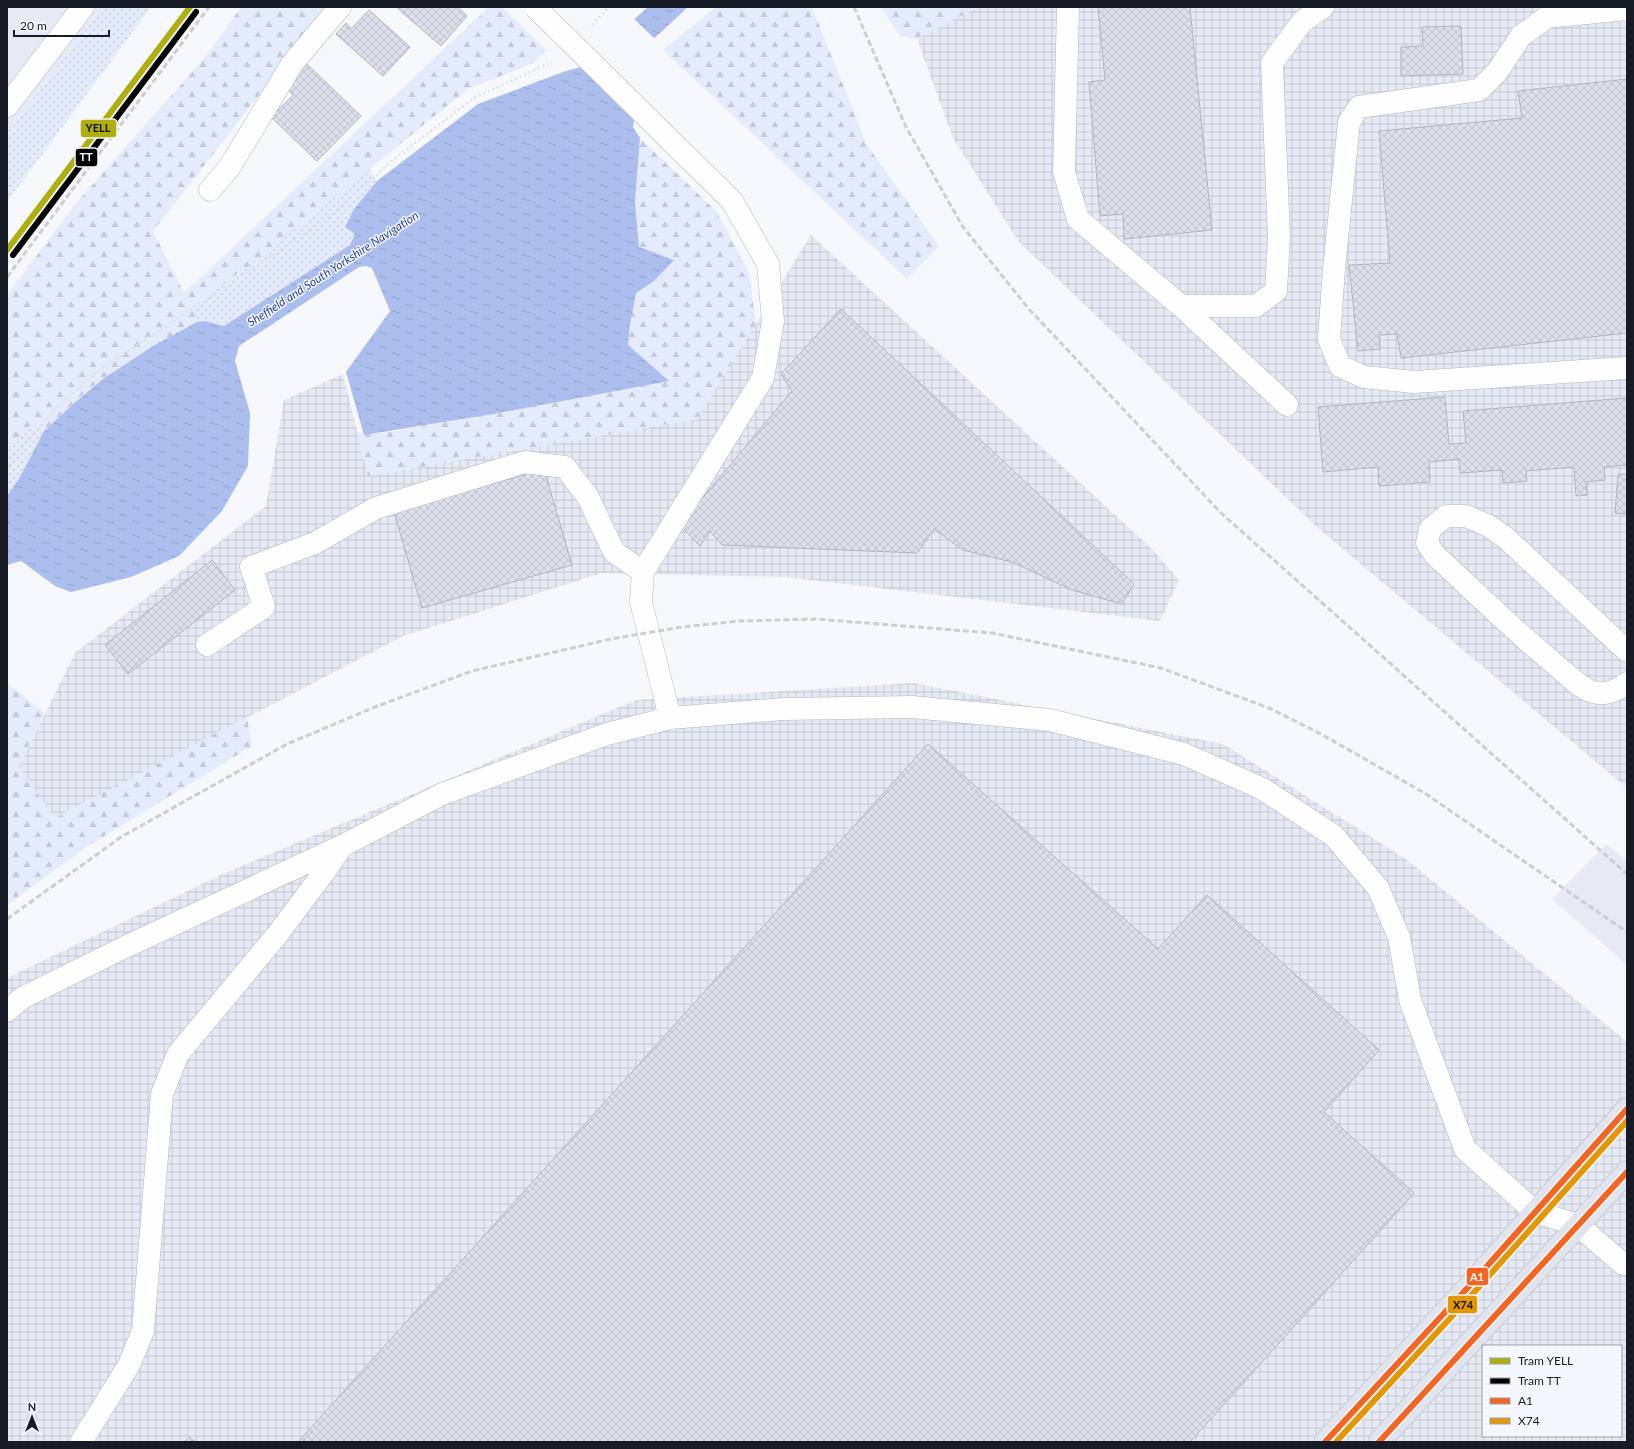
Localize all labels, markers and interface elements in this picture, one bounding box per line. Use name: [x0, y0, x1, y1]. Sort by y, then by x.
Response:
scale bar: [14, 12, 109, 38]
text: 20 m: [20, 18, 47, 33]
line badge: YELL: [80, 119, 117, 138]
text: YELL: [85, 121, 111, 134]
line badge: TT: [75, 148, 98, 167]
text: TT: [79, 150, 93, 163]
water label: Sheffield and South Yorkshire Navigation: [244, 208, 421, 330]
line badge: A1: [1466, 1267, 1489, 1286]
text: A1: [1469, 1270, 1484, 1283]
line badge: X74: [1447, 1295, 1478, 1314]
text: X74: [1453, 1298, 1474, 1311]
legend: [1482, 1345, 1622, 1437]
text: Tram YELL: [1518, 1353, 1573, 1368]
text: Tram TT: [1518, 1373, 1561, 1388]
text: A1: [1518, 1393, 1533, 1408]
north arrow: [12, 1397, 52, 1437]
text: N: [28, 1400, 36, 1413]
text: X74: [1518, 1413, 1540, 1428]

